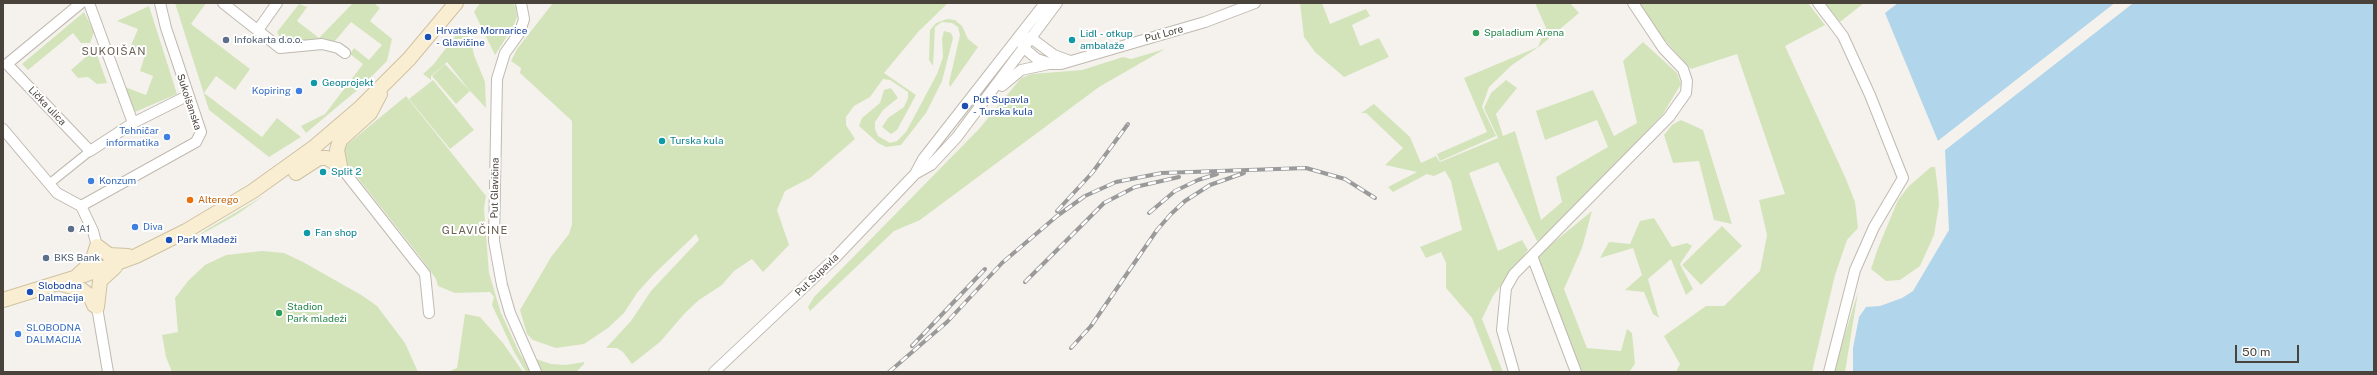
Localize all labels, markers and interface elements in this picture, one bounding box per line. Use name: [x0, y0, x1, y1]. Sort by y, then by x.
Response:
street label: Put Lore: [1144, 23, 1184, 45]
place label: Hrvatske Mornarice - Glavičine: [436, 25, 527, 48]
place label: Spaladium Arena: [1484, 27, 1564, 39]
place label: Lidl - otkup ambalaže: [1080, 28, 1133, 52]
marker: Spaladium Arena: [1471, 28, 1481, 38]
marker: Hrvatske Mornarice - Glavičine: [423, 32, 433, 42]
place label: Infokarta d.o.o.: [234, 34, 303, 46]
marker: Infokarta d.o.o.: [221, 35, 231, 45]
marker: Lidl - otkup ambalaže: [1067, 35, 1077, 45]
district label: SUKOIŠAN: [81, 45, 147, 59]
street label: Sukoišanska: [174, 72, 204, 132]
place label: Geoprojekt: [322, 77, 374, 89]
marker: Geoprojekt: [309, 78, 319, 88]
street label: Lička ulica: [26, 84, 68, 128]
place label: Kopiring: [252, 85, 291, 97]
marker: Kopiring: [294, 86, 304, 96]
place label: Put Supavla - Turska kula: [973, 94, 1033, 118]
marker: Put Supavla - Turska kula: [960, 101, 970, 111]
place label: Tehničar informatika: [106, 125, 159, 148]
marker: Tehničar informatika: [162, 132, 172, 142]
place label: Turska kula: [670, 135, 724, 147]
marker: Turska kula: [657, 136, 667, 146]
street label: Put Glavičina: [488, 157, 502, 219]
place label: Split 2: [331, 166, 361, 178]
marker: Split 2: [318, 167, 328, 177]
place label: Konzum: [99, 175, 136, 187]
marker: Konzum: [86, 176, 96, 186]
place label: Alterego: [198, 194, 238, 206]
marker: Alterego: [185, 195, 195, 205]
place label: Diva: [143, 221, 163, 233]
marker: Diva: [130, 222, 140, 232]
place label: A1: [79, 223, 90, 235]
marker: A1: [66, 224, 76, 234]
district label: GLAVIČINE: [442, 224, 508, 238]
place label: Fan shop: [315, 227, 357, 239]
marker: Fan shop: [302, 228, 312, 238]
place label: Park Mladeži: [177, 234, 237, 246]
marker: Park Mladeži: [164, 235, 174, 245]
street label: Put Supavla: [793, 251, 841, 299]
place label: BKS Bank: [54, 252, 100, 264]
marker: BKS Bank: [41, 253, 51, 263]
place label: Slobodna Dalmacija: [38, 280, 84, 304]
marker: Slobodna Dalmacija: [25, 287, 35, 297]
place label: Stadion Park mladeži: [287, 301, 347, 324]
marker: Stadion Park mladeži: [274, 308, 284, 318]
place label: SLOBODNA DALMACIJA: [26, 322, 81, 346]
marker: SLOBODNA DALMACIJA: [13, 329, 23, 339]
scale bar: [2237, 337, 2301, 363]
text: 50 m: [2242, 345, 2270, 359]

